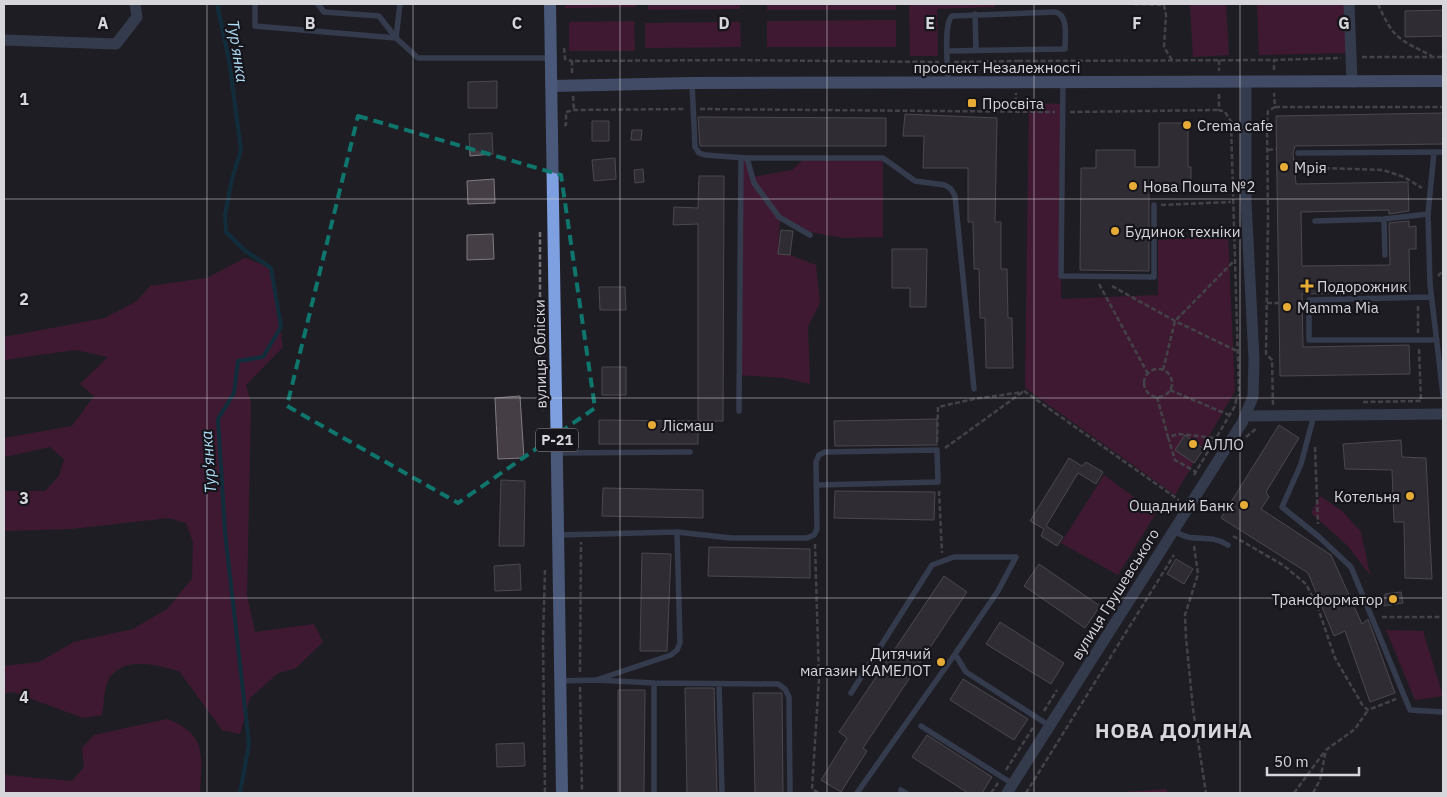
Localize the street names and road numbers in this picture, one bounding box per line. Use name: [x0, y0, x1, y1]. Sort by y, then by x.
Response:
street label: проспект Незалежності: [913, 58, 1081, 77]
street label: вулиця Обліски: [530, 299, 550, 409]
road number: Р-21: [536, 428, 578, 452]
street label: вулиця Грушевського: [1067, 525, 1163, 663]

